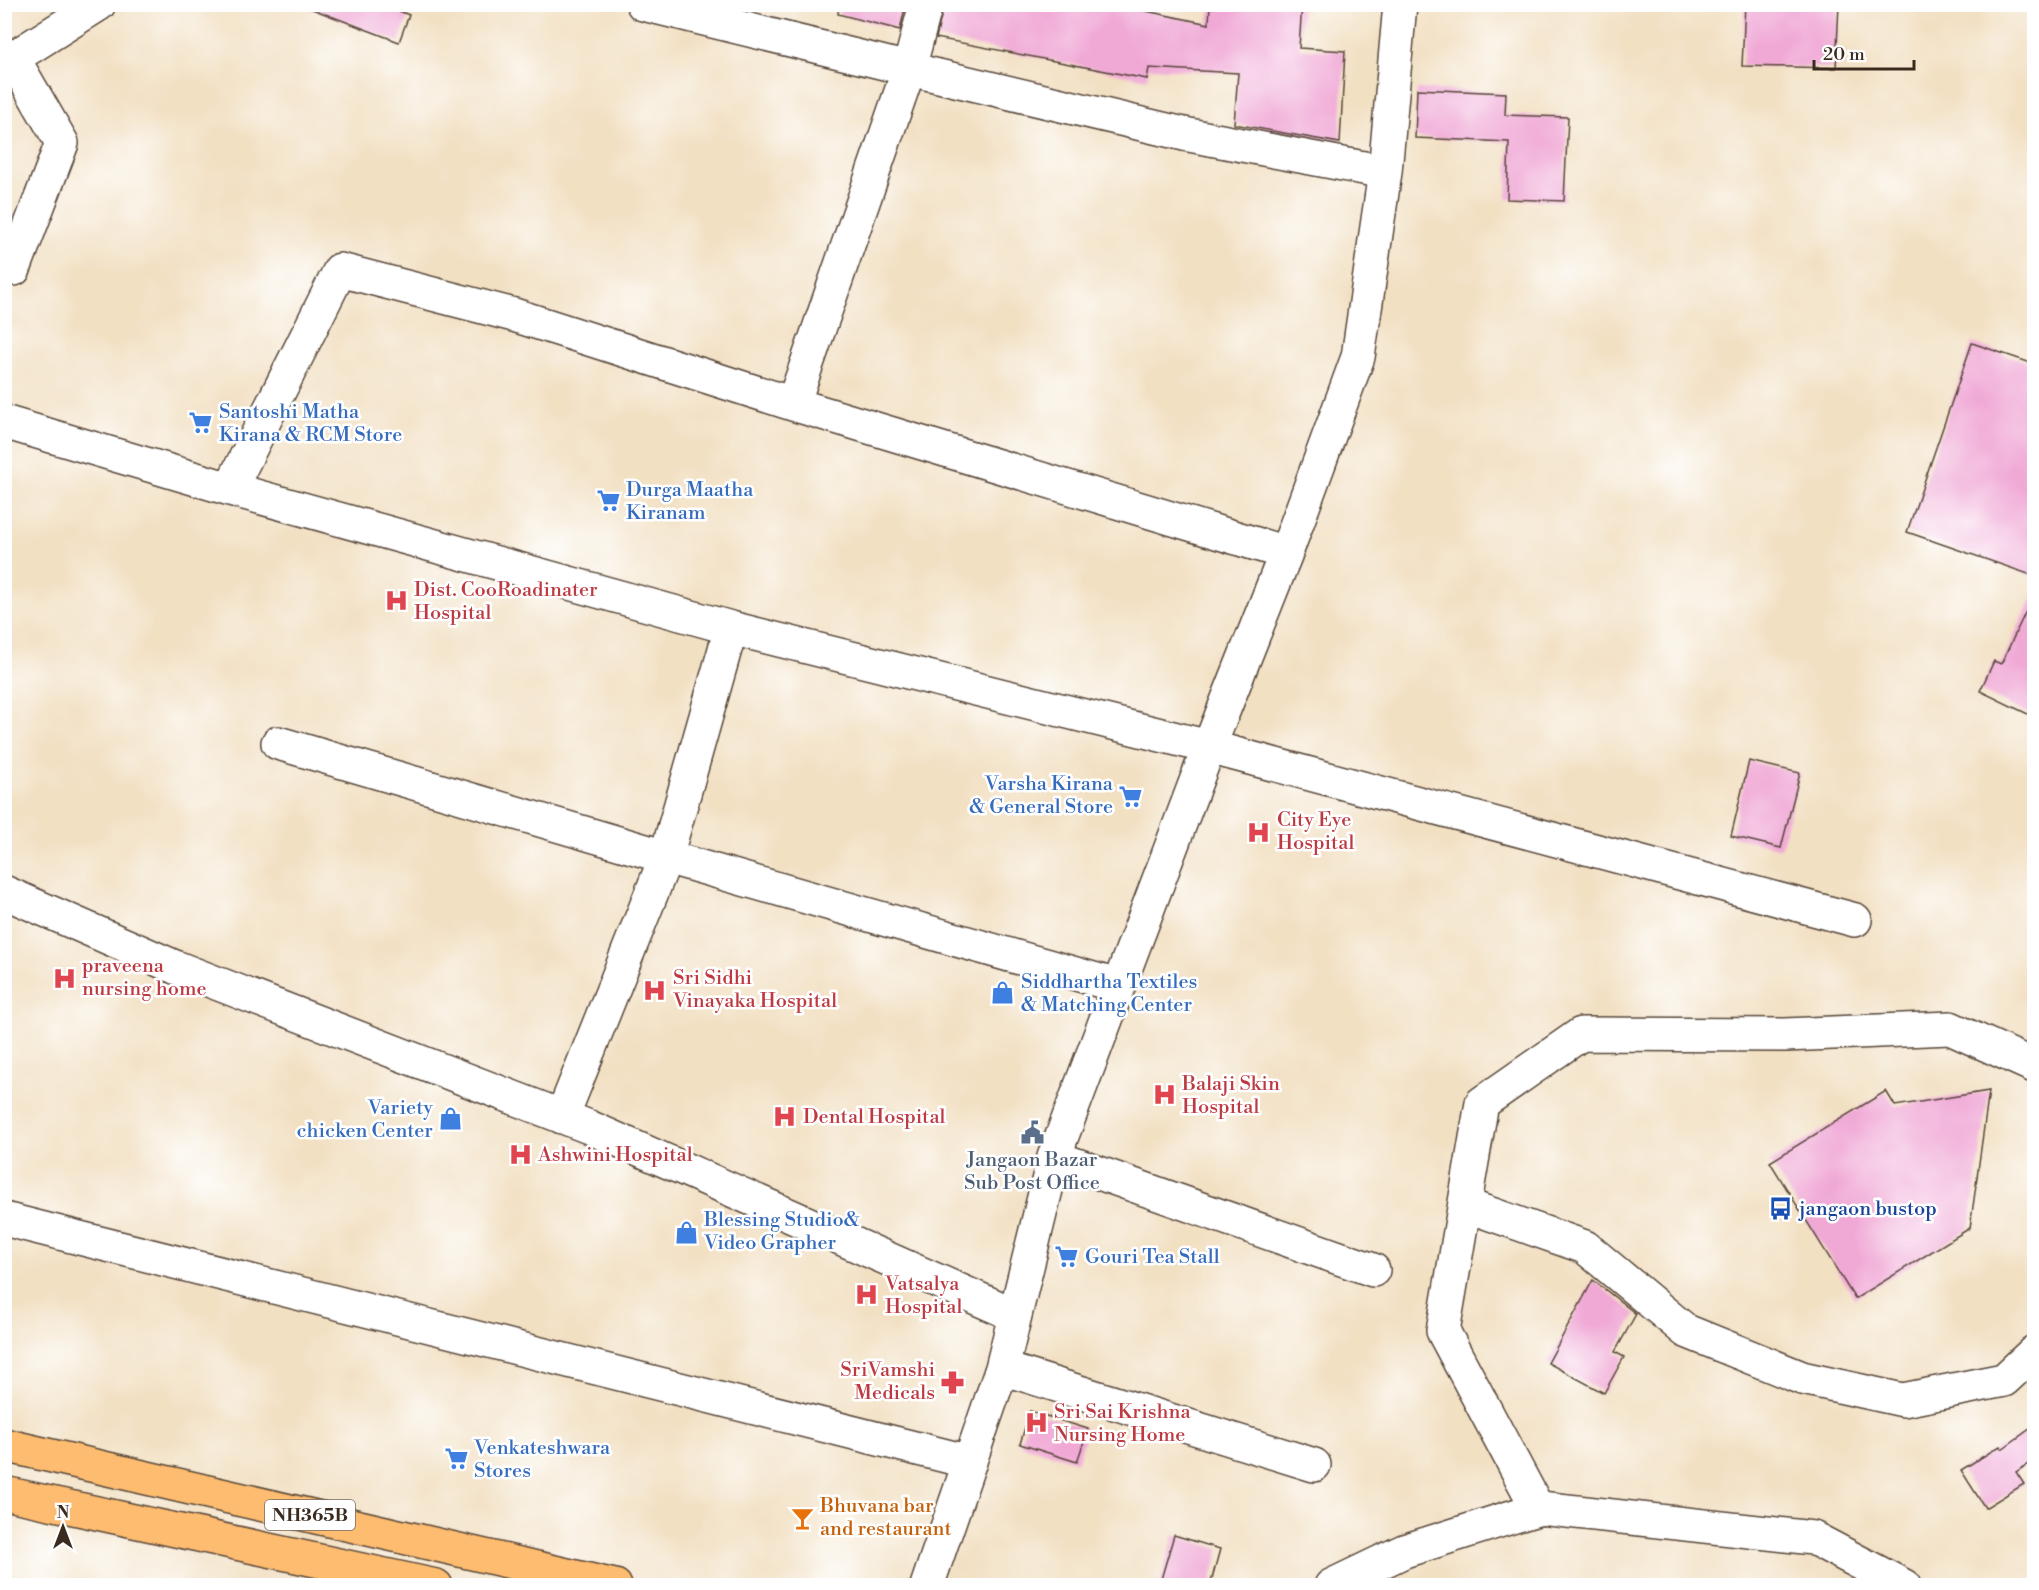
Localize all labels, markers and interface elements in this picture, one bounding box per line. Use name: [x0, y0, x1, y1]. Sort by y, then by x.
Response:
scale bar: [1814, 33, 1914, 71]
text: 20 m: [1823, 43, 1865, 66]
place label: Santoshi Matha Kirana & RCM Store: [219, 400, 402, 448]
supermarket icon: Santoshi Matha Kirana & RCM Store: [188, 410, 214, 436]
place label: Durga Maatha Kiranam: [626, 478, 754, 526]
supermarket icon: Durga Maatha Kiranam: [595, 488, 621, 514]
place label: Dist. CooRoadinater Hospital: [414, 578, 598, 626]
hospital icon: Dist. CooRoadinater Hospital: [383, 588, 409, 614]
place label: Varsha Kirana & General Store: [969, 772, 1114, 820]
supermarket icon: Varsha Kirana & General Store: [1118, 783, 1144, 809]
place label: City Eye Hospital: [1277, 808, 1354, 856]
hospital icon: City Eye Hospital: [1246, 819, 1272, 845]
place label: praveena nursing home: [82, 954, 207, 1002]
hospital icon: praveena nursing home: [51, 965, 77, 991]
place label: Sri Sidhi Vinayaka Hospital: [672, 966, 837, 1014]
place label: Siddhartha Textiles & Matching Center: [1021, 970, 1197, 1018]
hospital icon: Sri Sidhi Vinayaka Hospital: [642, 977, 668, 1003]
shop icon: Siddhartha Textiles & Matching Center: [990, 980, 1016, 1006]
place label: Balaji Skin Hospital: [1181, 1072, 1280, 1120]
hospital icon: Balaji Skin Hospital: [1151, 1082, 1177, 1108]
place label: Variety chicken Center: [297, 1096, 433, 1144]
hospital icon: Dental Hospital: [772, 1104, 798, 1130]
place label: Dental Hospital: [803, 1105, 946, 1130]
shop icon: Variety chicken Center: [438, 1106, 464, 1132]
public building icon: Jangaon Bazar Sub Post Office: [1019, 1119, 1045, 1145]
hospital icon: Ashwini Hospital: [507, 1142, 533, 1168]
place label: Ashwini Hospital: [537, 1143, 693, 1168]
place label: Jangaon Bazar Sub Post Office: [964, 1148, 1100, 1196]
bus stop icon: jangaon bustop: [1768, 1196, 1794, 1222]
place label: jangaon bustop: [1798, 1197, 1937, 1222]
place label: Blessing Studio& Video Grapher: [703, 1208, 860, 1256]
shop icon: Blessing Studio& Video Grapher: [673, 1219, 699, 1245]
supermarket icon: Gouri Tea Stall: [1054, 1244, 1080, 1270]
place label: Gouri Tea Stall: [1085, 1245, 1220, 1270]
place label: Vatsalya Hospital: [884, 1272, 962, 1320]
hospital icon: Vatsalya Hospital: [854, 1282, 880, 1308]
place label: SriVamshi Medicals: [840, 1358, 935, 1406]
pharmacy icon: SriVamshi Medicals: [940, 1369, 966, 1395]
place label: Sri Sai Krishna Nursing Home: [1054, 1400, 1191, 1448]
hospital icon: Sri Sai Krishna Nursing Home: [1023, 1410, 1049, 1436]
place label: Venkateshwara Stores: [473, 1436, 611, 1484]
supermarket icon: Venkateshwara Stores: [443, 1446, 469, 1472]
place label: Bhuvana bar and restaurant: [819, 1494, 952, 1542]
north arrow: [33, 1497, 93, 1557]
road number: NH365B: [265, 1500, 355, 1530]
text: N: [57, 1503, 70, 1523]
bar icon: Bhuvana bar and restaurant: [789, 1505, 815, 1531]

